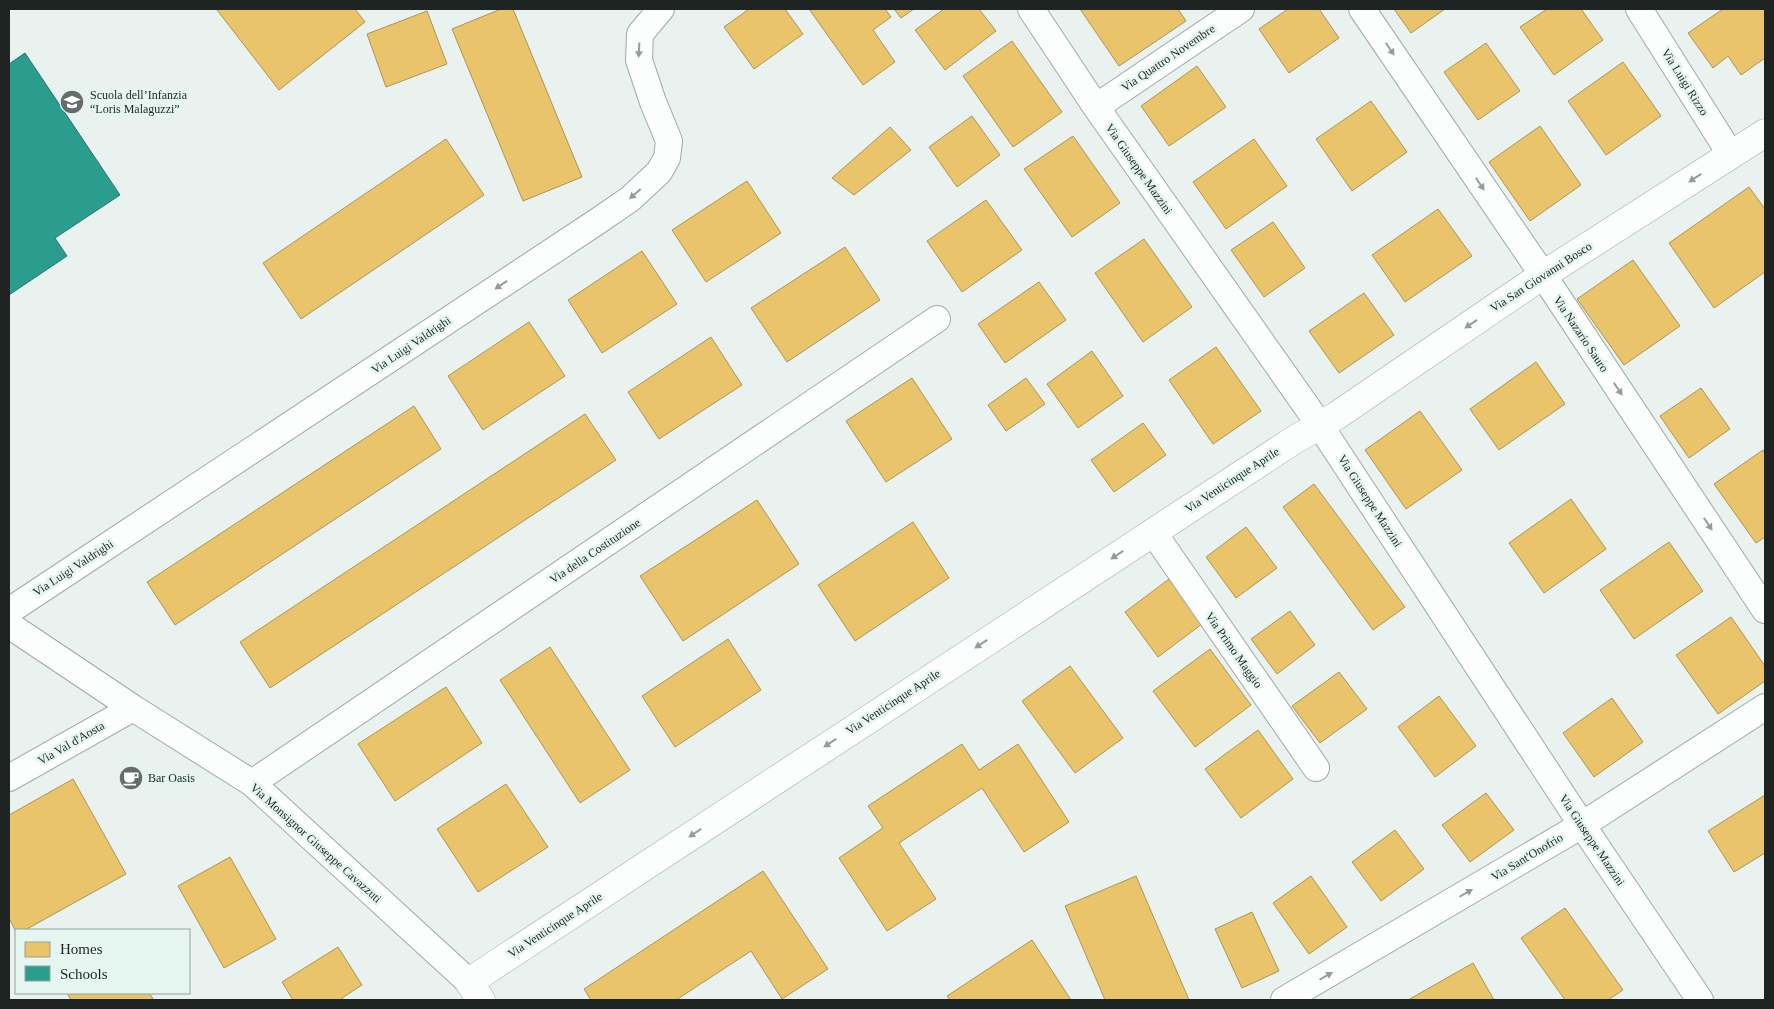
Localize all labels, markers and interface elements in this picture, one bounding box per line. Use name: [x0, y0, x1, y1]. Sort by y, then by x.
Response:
street label: Via Quattro Novembre: [1119, 21, 1217, 95]
one-way arrow: [635, 42, 643, 58]
one-way arrow: [1385, 42, 1394, 56]
street label: Via Luigi Rizzo: [1659, 46, 1711, 118]
place label: Scuola dell’Infanzia “Loris Malaguzzi”: [90, 88, 188, 116]
school or university icon: Scuola dell’Infanzia “Loris Malaguzzi”: [59, 89, 85, 115]
street label: Via Giuseppe Mazzini: [1103, 121, 1176, 217]
one-way arrow: [1688, 173, 1701, 183]
one-way arrow: [1476, 177, 1485, 191]
one-way arrow: [629, 188, 642, 199]
street label: Via San Giovanni Bosco: [1488, 239, 1594, 315]
one-way arrow: [494, 281, 508, 290]
street label: Via Nazario Sauro: [1550, 293, 1612, 375]
street label: Via Luigi Valdrighi: [369, 313, 454, 377]
one-way arrow: [1464, 319, 1478, 329]
one-way arrow: [1613, 382, 1623, 395]
street label: Via Venticinque Aprile: [1182, 444, 1282, 516]
street label: Via Giuseppe Mazzini: [1335, 452, 1405, 550]
street label: Via della Costituzione: [547, 515, 643, 587]
one-way arrow: [1703, 517, 1713, 531]
street label: Via Luigi Valdrighi: [30, 536, 116, 599]
one-way arrow: [1110, 550, 1123, 560]
street label: Via Primo Maggio: [1203, 609, 1265, 691]
one-way arrow: [974, 639, 987, 649]
street label: Via Venticinque Aprile: [843, 666, 943, 738]
street label: Via Val d'Aosta: [35, 718, 107, 768]
one-way arrow: [824, 738, 837, 748]
cafe icon: Bar Oasis: [118, 765, 144, 791]
place label: Bar Oasis: [148, 771, 195, 785]
street label: Via Monsignor Giuseppe Cavazzuti: [248, 780, 385, 906]
street label: Via Giuseppe Mazzini: [1556, 792, 1628, 889]
one-way arrow: [688, 828, 701, 838]
street label: Via Sant'Onofrio: [1489, 830, 1565, 884]
street label: Via Venticinque Aprile: [505, 889, 605, 961]
one-way arrow: [1460, 889, 1473, 898]
legend: [15, 929, 190, 994]
text: Homes: [60, 941, 103, 957]
text: Schools: [60, 966, 108, 982]
one-way arrow: [1320, 971, 1333, 980]

